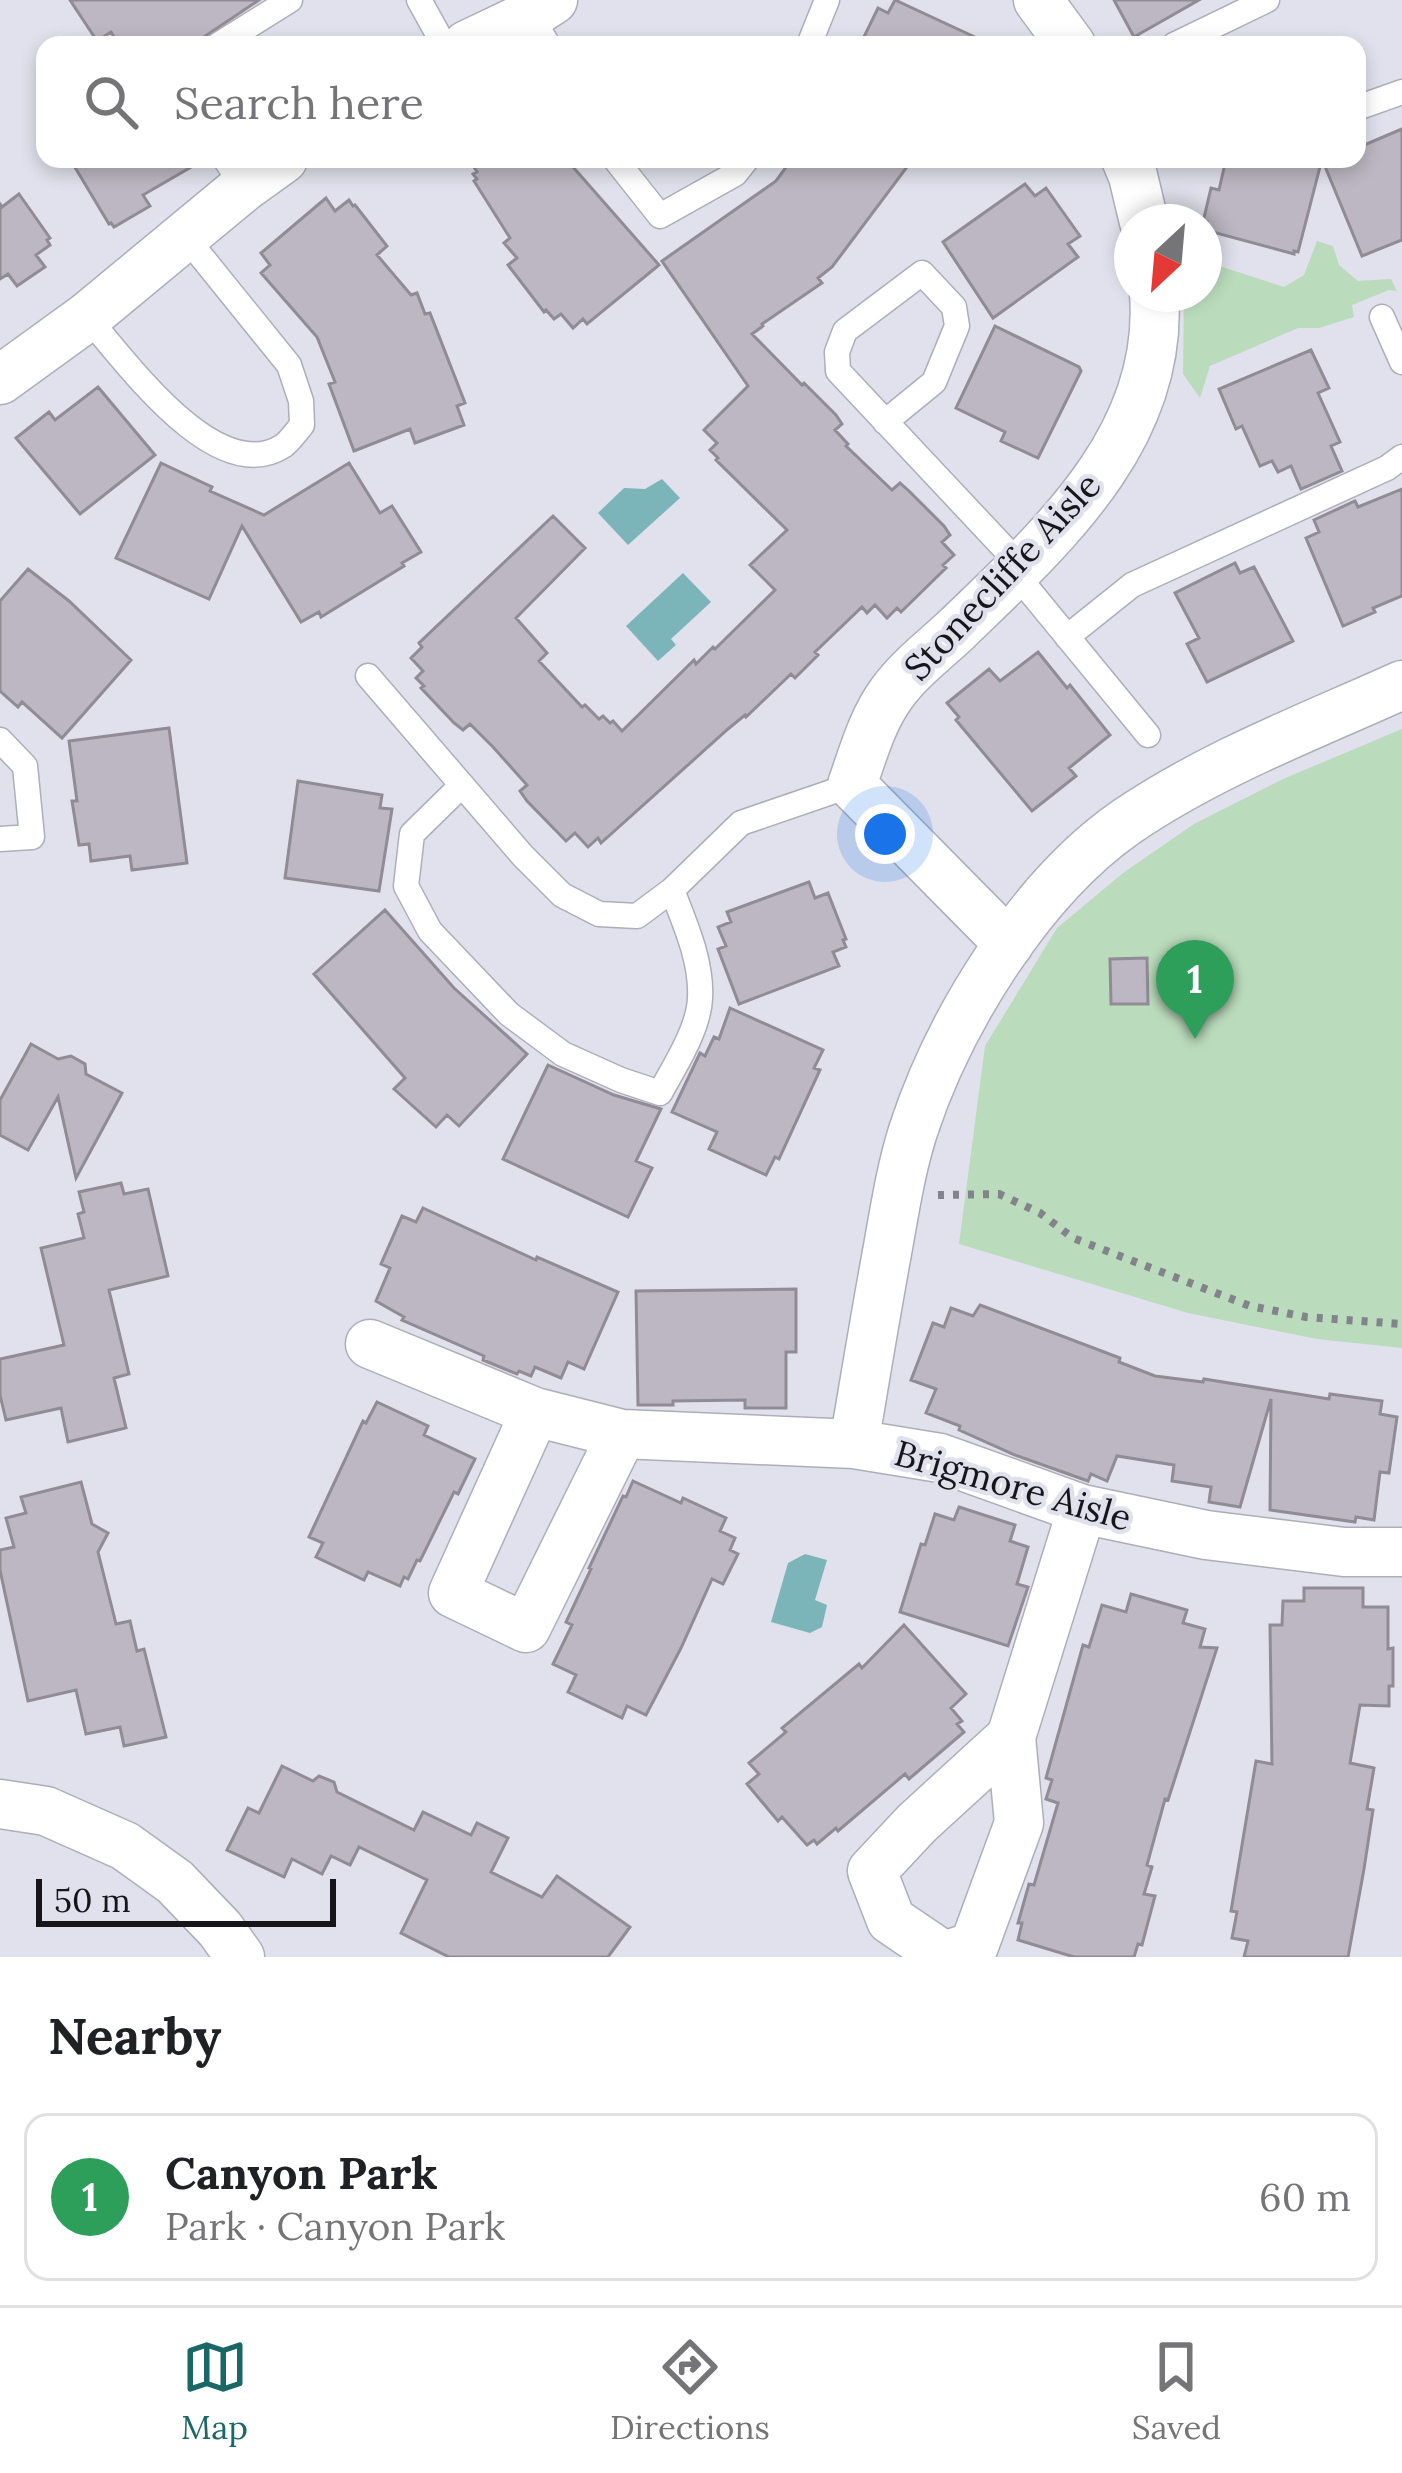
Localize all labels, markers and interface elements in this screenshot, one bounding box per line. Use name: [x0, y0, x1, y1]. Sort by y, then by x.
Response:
search box: [36, 36, 1366, 168]
icon: search: [78, 69, 144, 135]
text: Search here: [174, 74, 424, 131]
north arrow: [1114, 204, 1222, 312]
street label: Stonecliffe Aisle: [894, 462, 1110, 690]
your location: [855, 804, 915, 864]
pin: 1: [1156, 940, 1234, 1039]
street label: Brigmore Aisle: [889, 1429, 1137, 1541]
scale bar: [36, 1873, 336, 1926]
text: 50 m: [54, 1879, 131, 1921]
text: Nearby: [48, 2003, 221, 2068]
text: Canyon Park: [165, 2144, 438, 2201]
text: 1: [82, 2172, 98, 2222]
text: 60 m: [1259, 2172, 1351, 2222]
text: Park · Canyon Park: [165, 2201, 505, 2251]
tab: Map: [181, 2334, 248, 2448]
tab: Directions: [610, 2334, 770, 2448]
tab: Saved: [1132, 2334, 1221, 2448]

